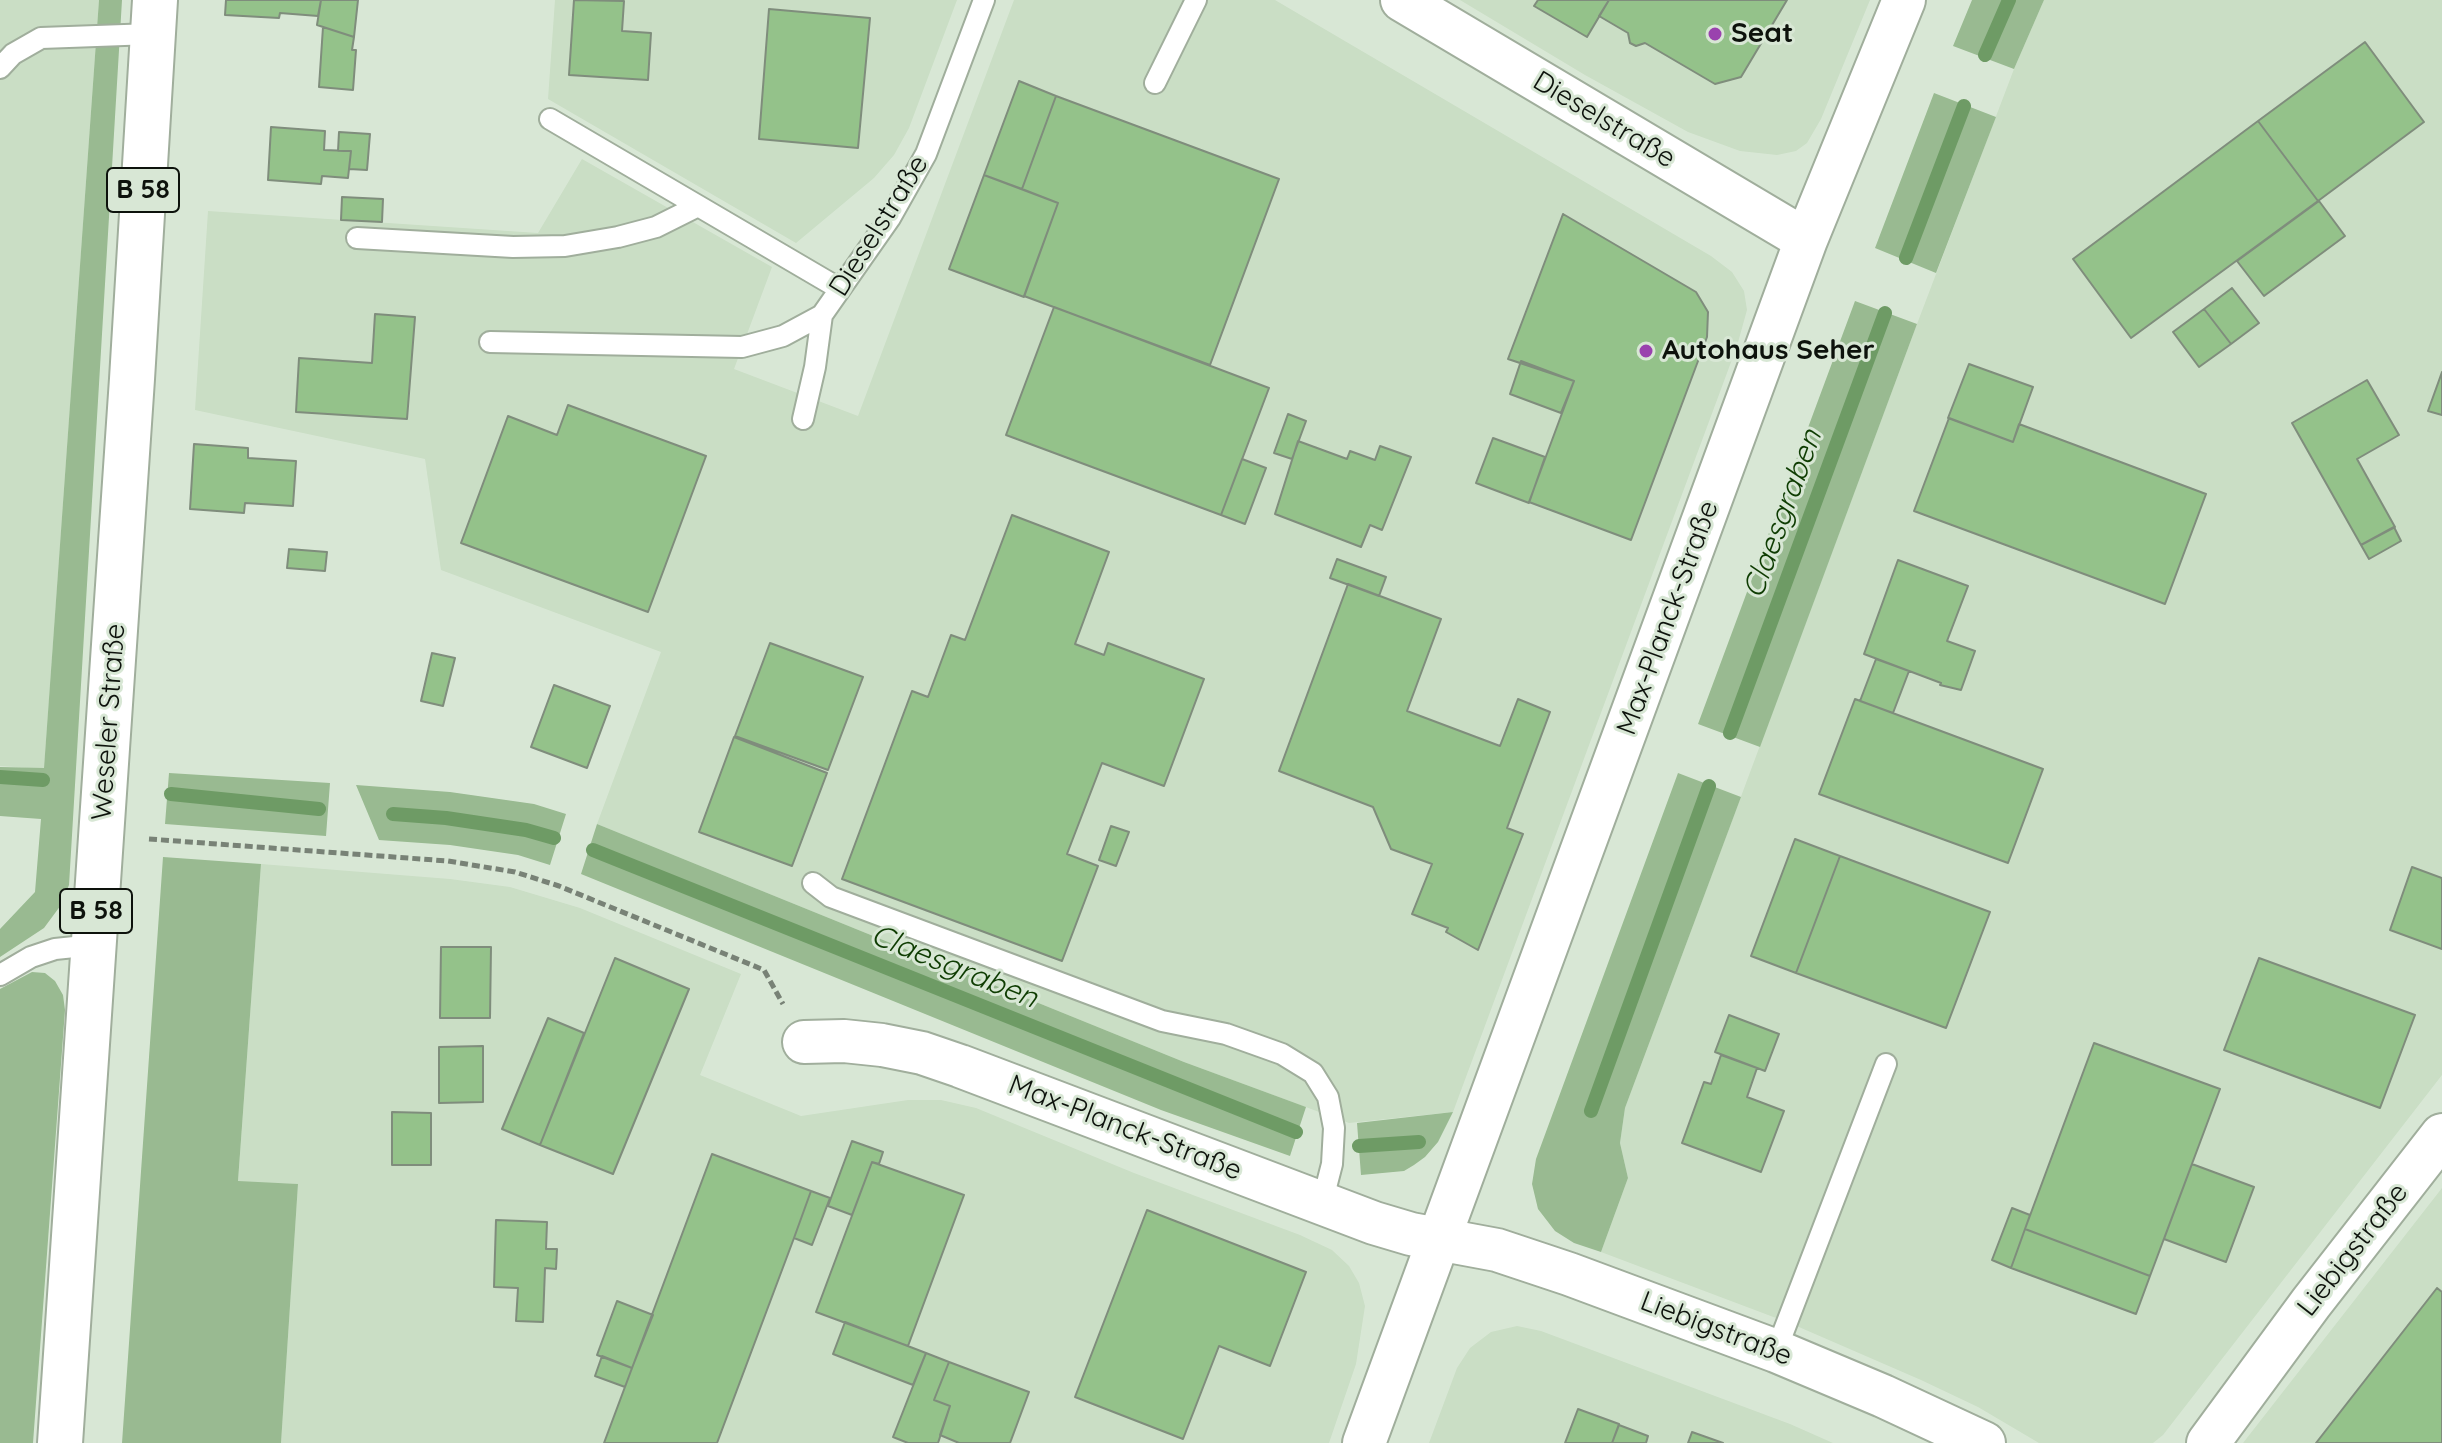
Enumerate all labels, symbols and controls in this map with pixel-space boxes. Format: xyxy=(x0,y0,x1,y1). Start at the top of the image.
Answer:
place label: Seat xyxy=(1731,17,1793,51)
marker: Seat xyxy=(1706,25,1724,43)
street label: Dieselstraße xyxy=(1527,64,1681,176)
street label: Dieselstraße xyxy=(822,149,936,303)
road number: B 58 xyxy=(107,168,179,212)
place label: Autohaus Seher xyxy=(1662,334,1875,368)
marker: Autohaus Seher xyxy=(1637,342,1655,360)
water label: Claesgraben xyxy=(1736,425,1830,603)
street label: Max-Planck-Straße xyxy=(1610,496,1726,740)
street label: Weseler Straße xyxy=(85,622,133,822)
road number: B 58 xyxy=(60,889,132,933)
water label: Claesgraben xyxy=(866,917,1042,1017)
street label: Max-Planck-Straße xyxy=(1004,1068,1246,1188)
street label: Liebigstraße xyxy=(2291,1177,2415,1323)
street label: Liebigstraße xyxy=(1635,1285,1797,1373)

